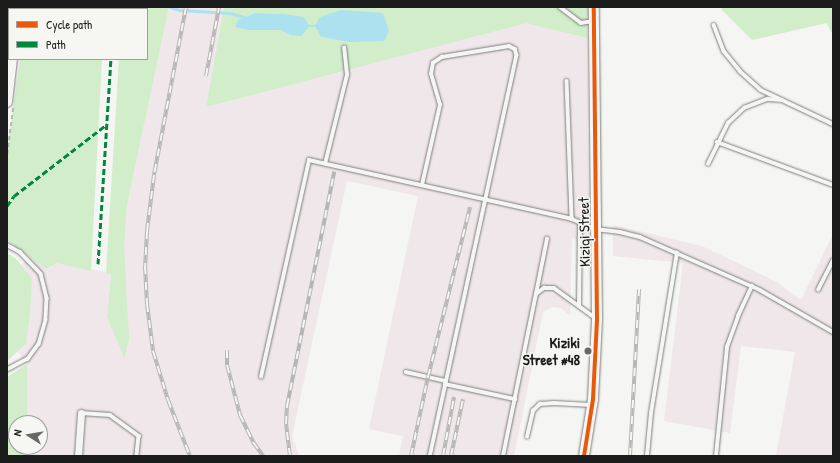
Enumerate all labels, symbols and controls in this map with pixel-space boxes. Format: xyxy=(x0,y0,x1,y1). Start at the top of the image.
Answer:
legend xyxy=(8,8,148,60)
text: Cycle path xyxy=(46,16,92,33)
text: Path xyxy=(46,36,66,53)
street label: Kiziqi Street xyxy=(574,197,594,267)
place label: Kiziki Street #48 xyxy=(523,333,580,368)
marker: Kiziki Street #48 xyxy=(583,346,593,356)
north arrow xyxy=(8,415,48,455)
text: N xyxy=(10,428,25,437)

